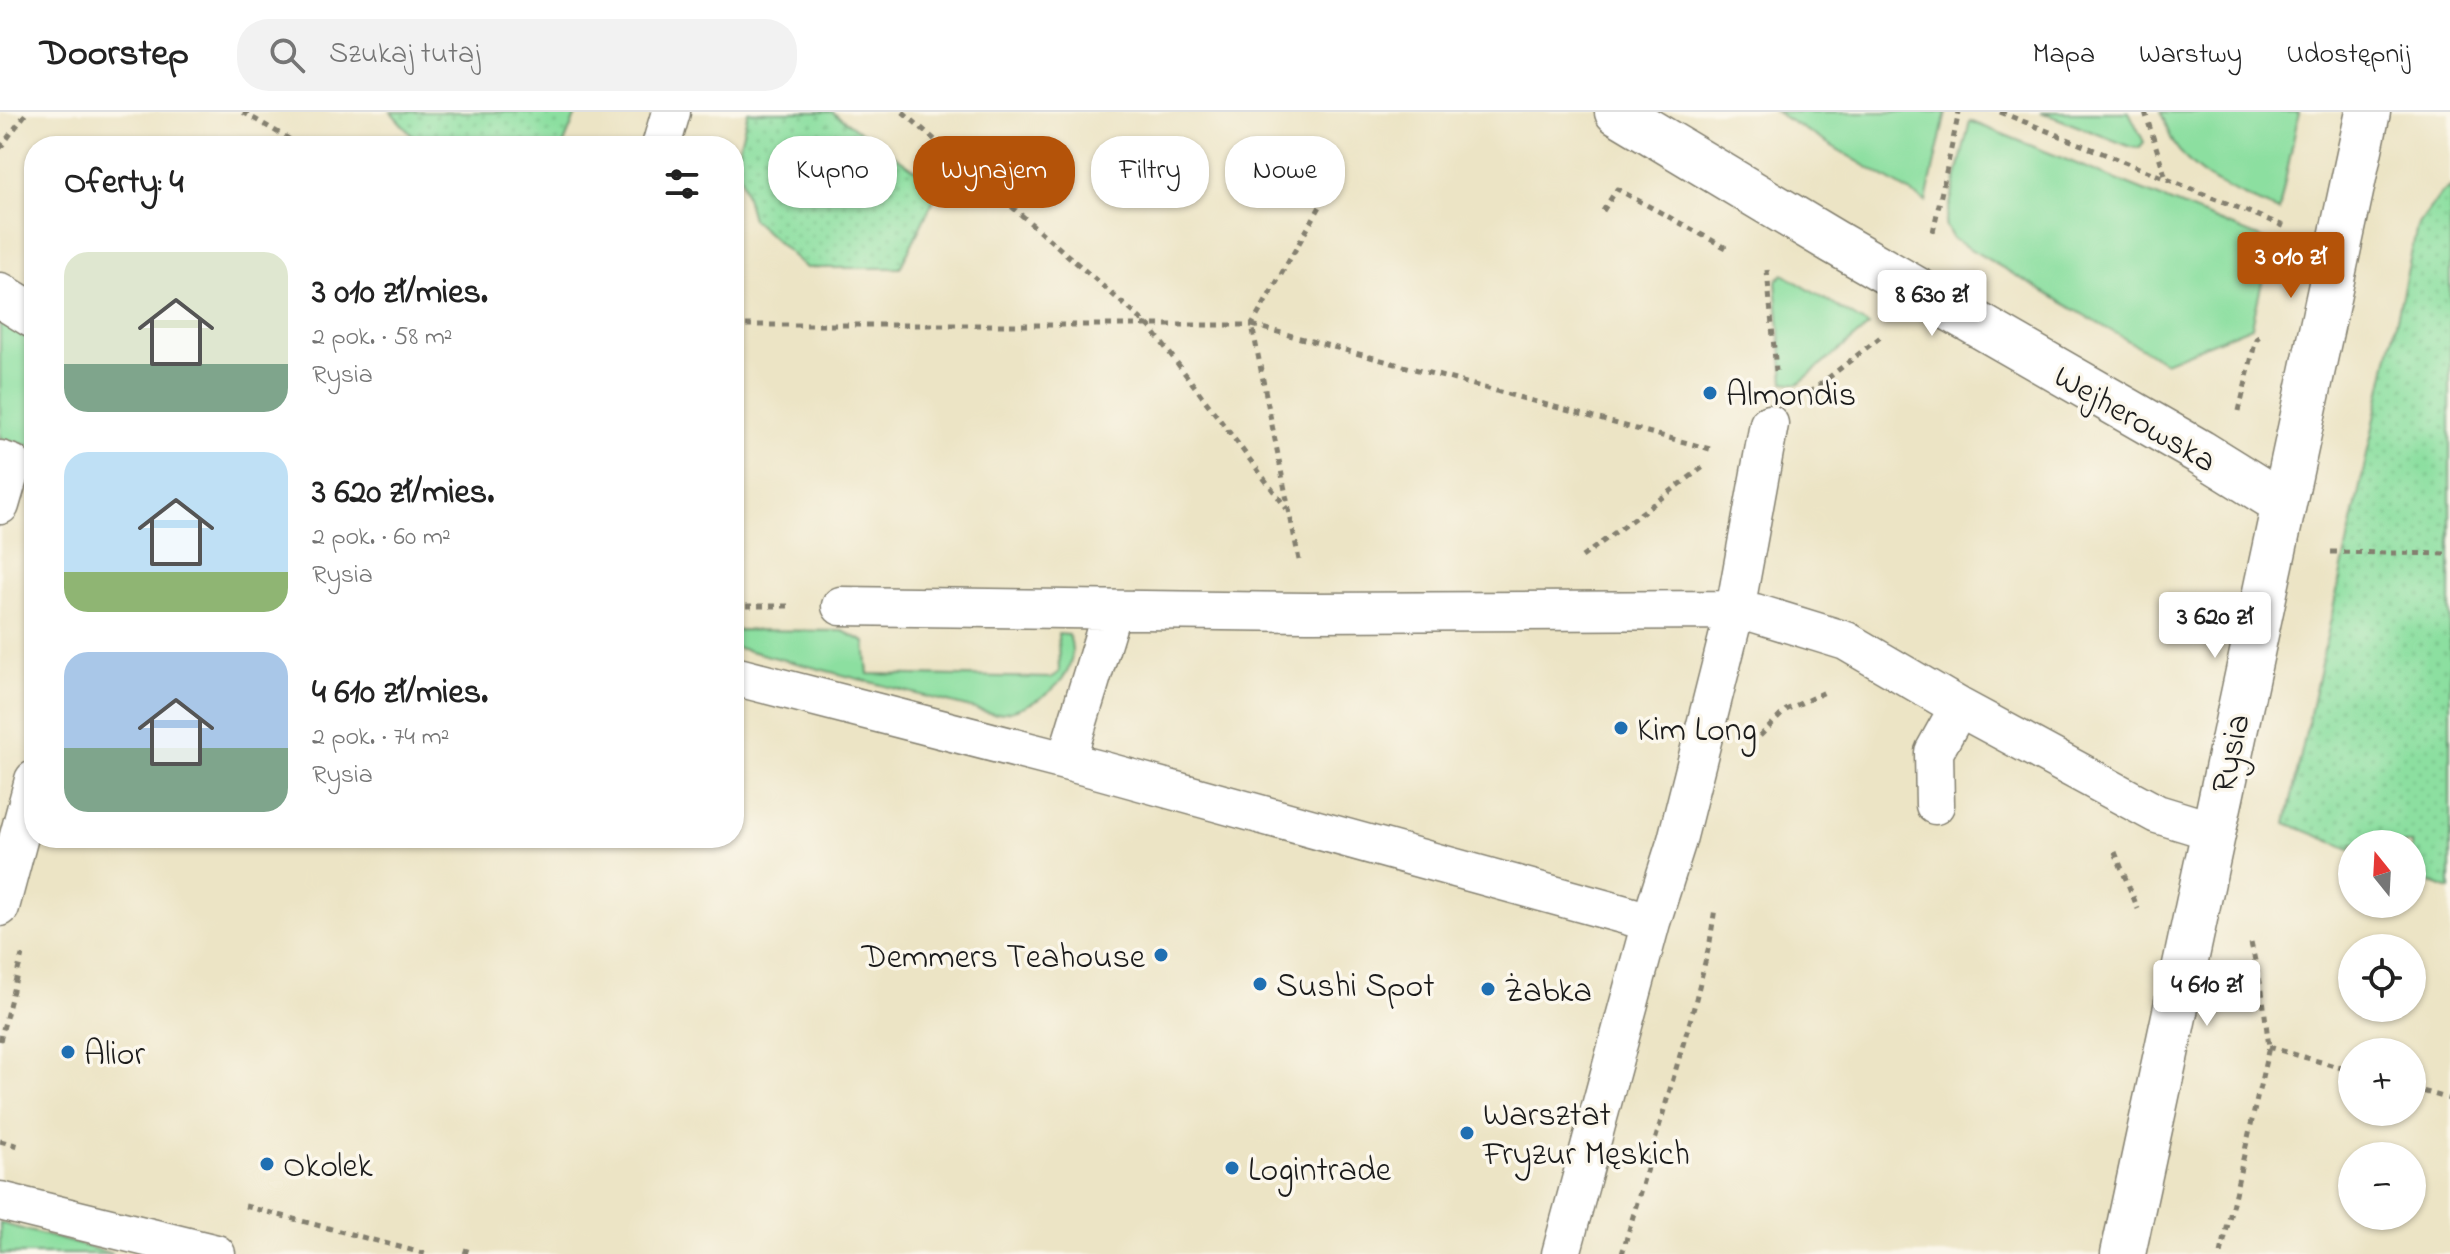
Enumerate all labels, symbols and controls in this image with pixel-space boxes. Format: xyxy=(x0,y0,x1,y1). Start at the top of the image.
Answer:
search box xyxy=(237,19,797,91)
text: Doorstep xyxy=(40,27,189,83)
icon: search xyxy=(265,33,309,77)
text: Szukaj tutaj xyxy=(329,33,480,77)
text: Mapa xyxy=(2033,35,2095,76)
text: Warstwy xyxy=(2139,35,2242,76)
text: Udostępnij xyxy=(2286,35,2410,76)
chip: Kupno xyxy=(768,136,897,208)
chip: Wynajem xyxy=(913,136,1075,208)
chip: Filtry xyxy=(1091,136,1209,208)
chip: Nowe xyxy=(1225,136,1345,208)
text: Oferty: 4 xyxy=(64,159,184,209)
icon: filters xyxy=(660,162,704,206)
pin: 3 010 zł xyxy=(2208,232,2374,300)
text: 3 010 zł xyxy=(2255,239,2327,277)
text: 3 010 zł/mies. xyxy=(312,269,488,319)
pin: 8 630 zł xyxy=(1849,270,2015,338)
text: 8 630 zł xyxy=(1896,277,1968,315)
icon: home xyxy=(128,284,224,380)
text: 2 pok. · 58 m² xyxy=(312,319,453,357)
street label: Wejherowska xyxy=(2043,354,2225,487)
text: Rysia xyxy=(312,357,373,395)
place label: Almondis xyxy=(1726,372,1856,422)
marker: Almondis xyxy=(1701,384,1719,402)
text: 3 620 zł/mies. xyxy=(312,469,494,519)
icon: home xyxy=(128,484,224,580)
text: 2 pok. · 60 m² xyxy=(312,519,451,557)
text: Rysia xyxy=(312,557,373,595)
pin: 3 620 zł xyxy=(2132,592,2298,660)
text: 3 620 zł xyxy=(2177,599,2253,637)
text: 4 610 zł/mies. xyxy=(312,669,488,719)
icon: home xyxy=(128,684,224,780)
place label: Kim Long xyxy=(1637,707,1757,757)
street label: Rysia xyxy=(2200,710,2266,798)
text: 2 pok. · 74 m² xyxy=(312,719,449,757)
marker: Kim Long xyxy=(1612,719,1630,737)
text: Rysia xyxy=(312,757,373,795)
north arrow xyxy=(2338,830,2426,918)
map controls xyxy=(2338,830,2426,1230)
place label: Demmers Teahouse xyxy=(861,934,1146,984)
button: locate xyxy=(2338,934,2426,1022)
marker: Demmers Teahouse xyxy=(1152,946,1170,964)
pin: 4 610 zł xyxy=(2124,960,2290,1028)
place label: Sushi Spot xyxy=(1276,963,1435,1013)
text: 4 610 zł xyxy=(2171,967,2243,1005)
place label: Żabka xyxy=(1504,968,1592,1018)
marker: Sushi Spot xyxy=(1251,975,1269,993)
marker: Żabka xyxy=(1479,980,1497,998)
place label: Alior xyxy=(84,1031,145,1081)
button: + xyxy=(2338,1038,2426,1126)
marker: Alior xyxy=(59,1043,77,1061)
place label: Warsztat Fryzur Męskich xyxy=(1482,1092,1690,1181)
marker: Warsztat Fryzur Męskich xyxy=(1458,1124,1476,1142)
button: − xyxy=(2338,1142,2426,1230)
place label: Okolek xyxy=(283,1143,373,1193)
place label: Logintrade xyxy=(1248,1147,1392,1197)
marker: Okolek xyxy=(258,1155,276,1173)
marker: Logintrade xyxy=(1223,1159,1241,1177)

